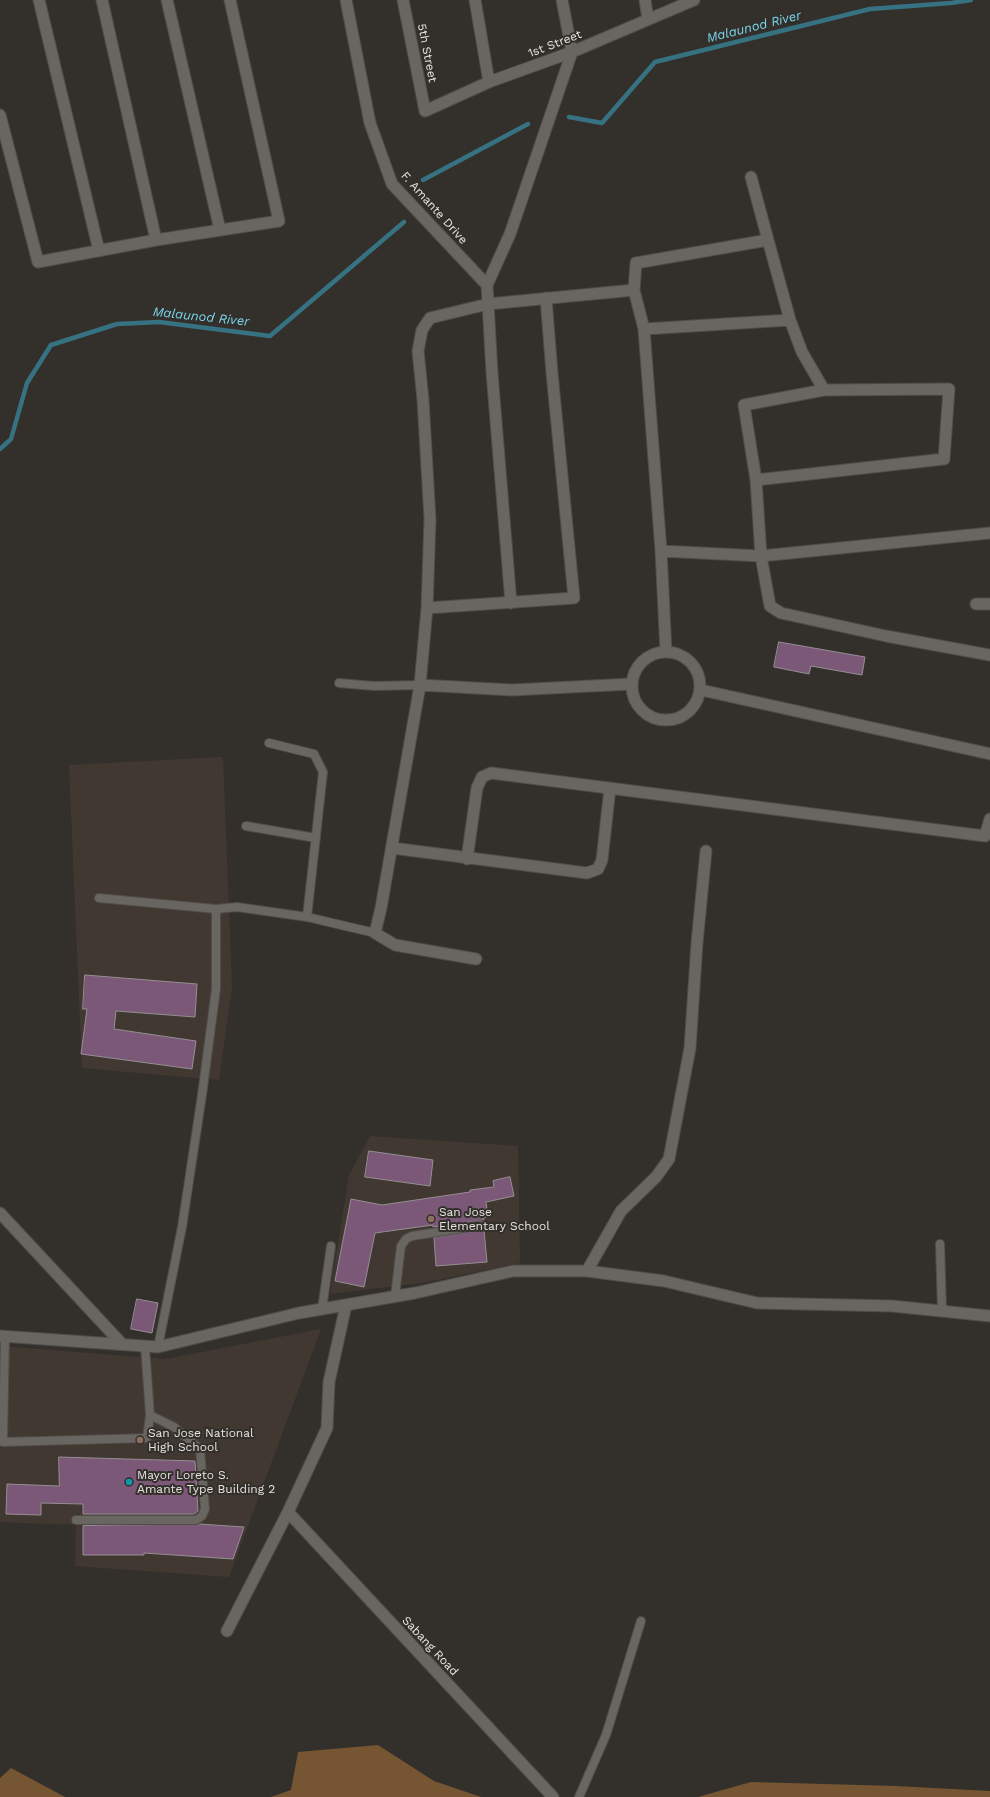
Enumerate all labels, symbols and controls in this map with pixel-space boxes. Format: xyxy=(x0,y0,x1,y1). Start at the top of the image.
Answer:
water label: Malaunod River xyxy=(705,8,803,46)
street label: 5th Street xyxy=(414,22,440,84)
street label: 1st Street xyxy=(526,27,584,61)
street label: F. Amante Drive xyxy=(398,169,470,247)
water label: Malaunod River xyxy=(152,304,250,330)
place label: San Jose Elementary School xyxy=(439,1205,550,1233)
marker: San Jose Elementary School xyxy=(426,1214,436,1224)
place label: San Jose National High School xyxy=(148,1426,254,1454)
marker: San Jose National High School xyxy=(135,1435,145,1445)
place label: Mayor Loreto S. Amante Type Building 2 xyxy=(137,1468,275,1496)
marker: Mayor Loreto S. Amante Type Building 2 xyxy=(124,1477,134,1487)
street label: Sabang Road xyxy=(399,1613,461,1679)

